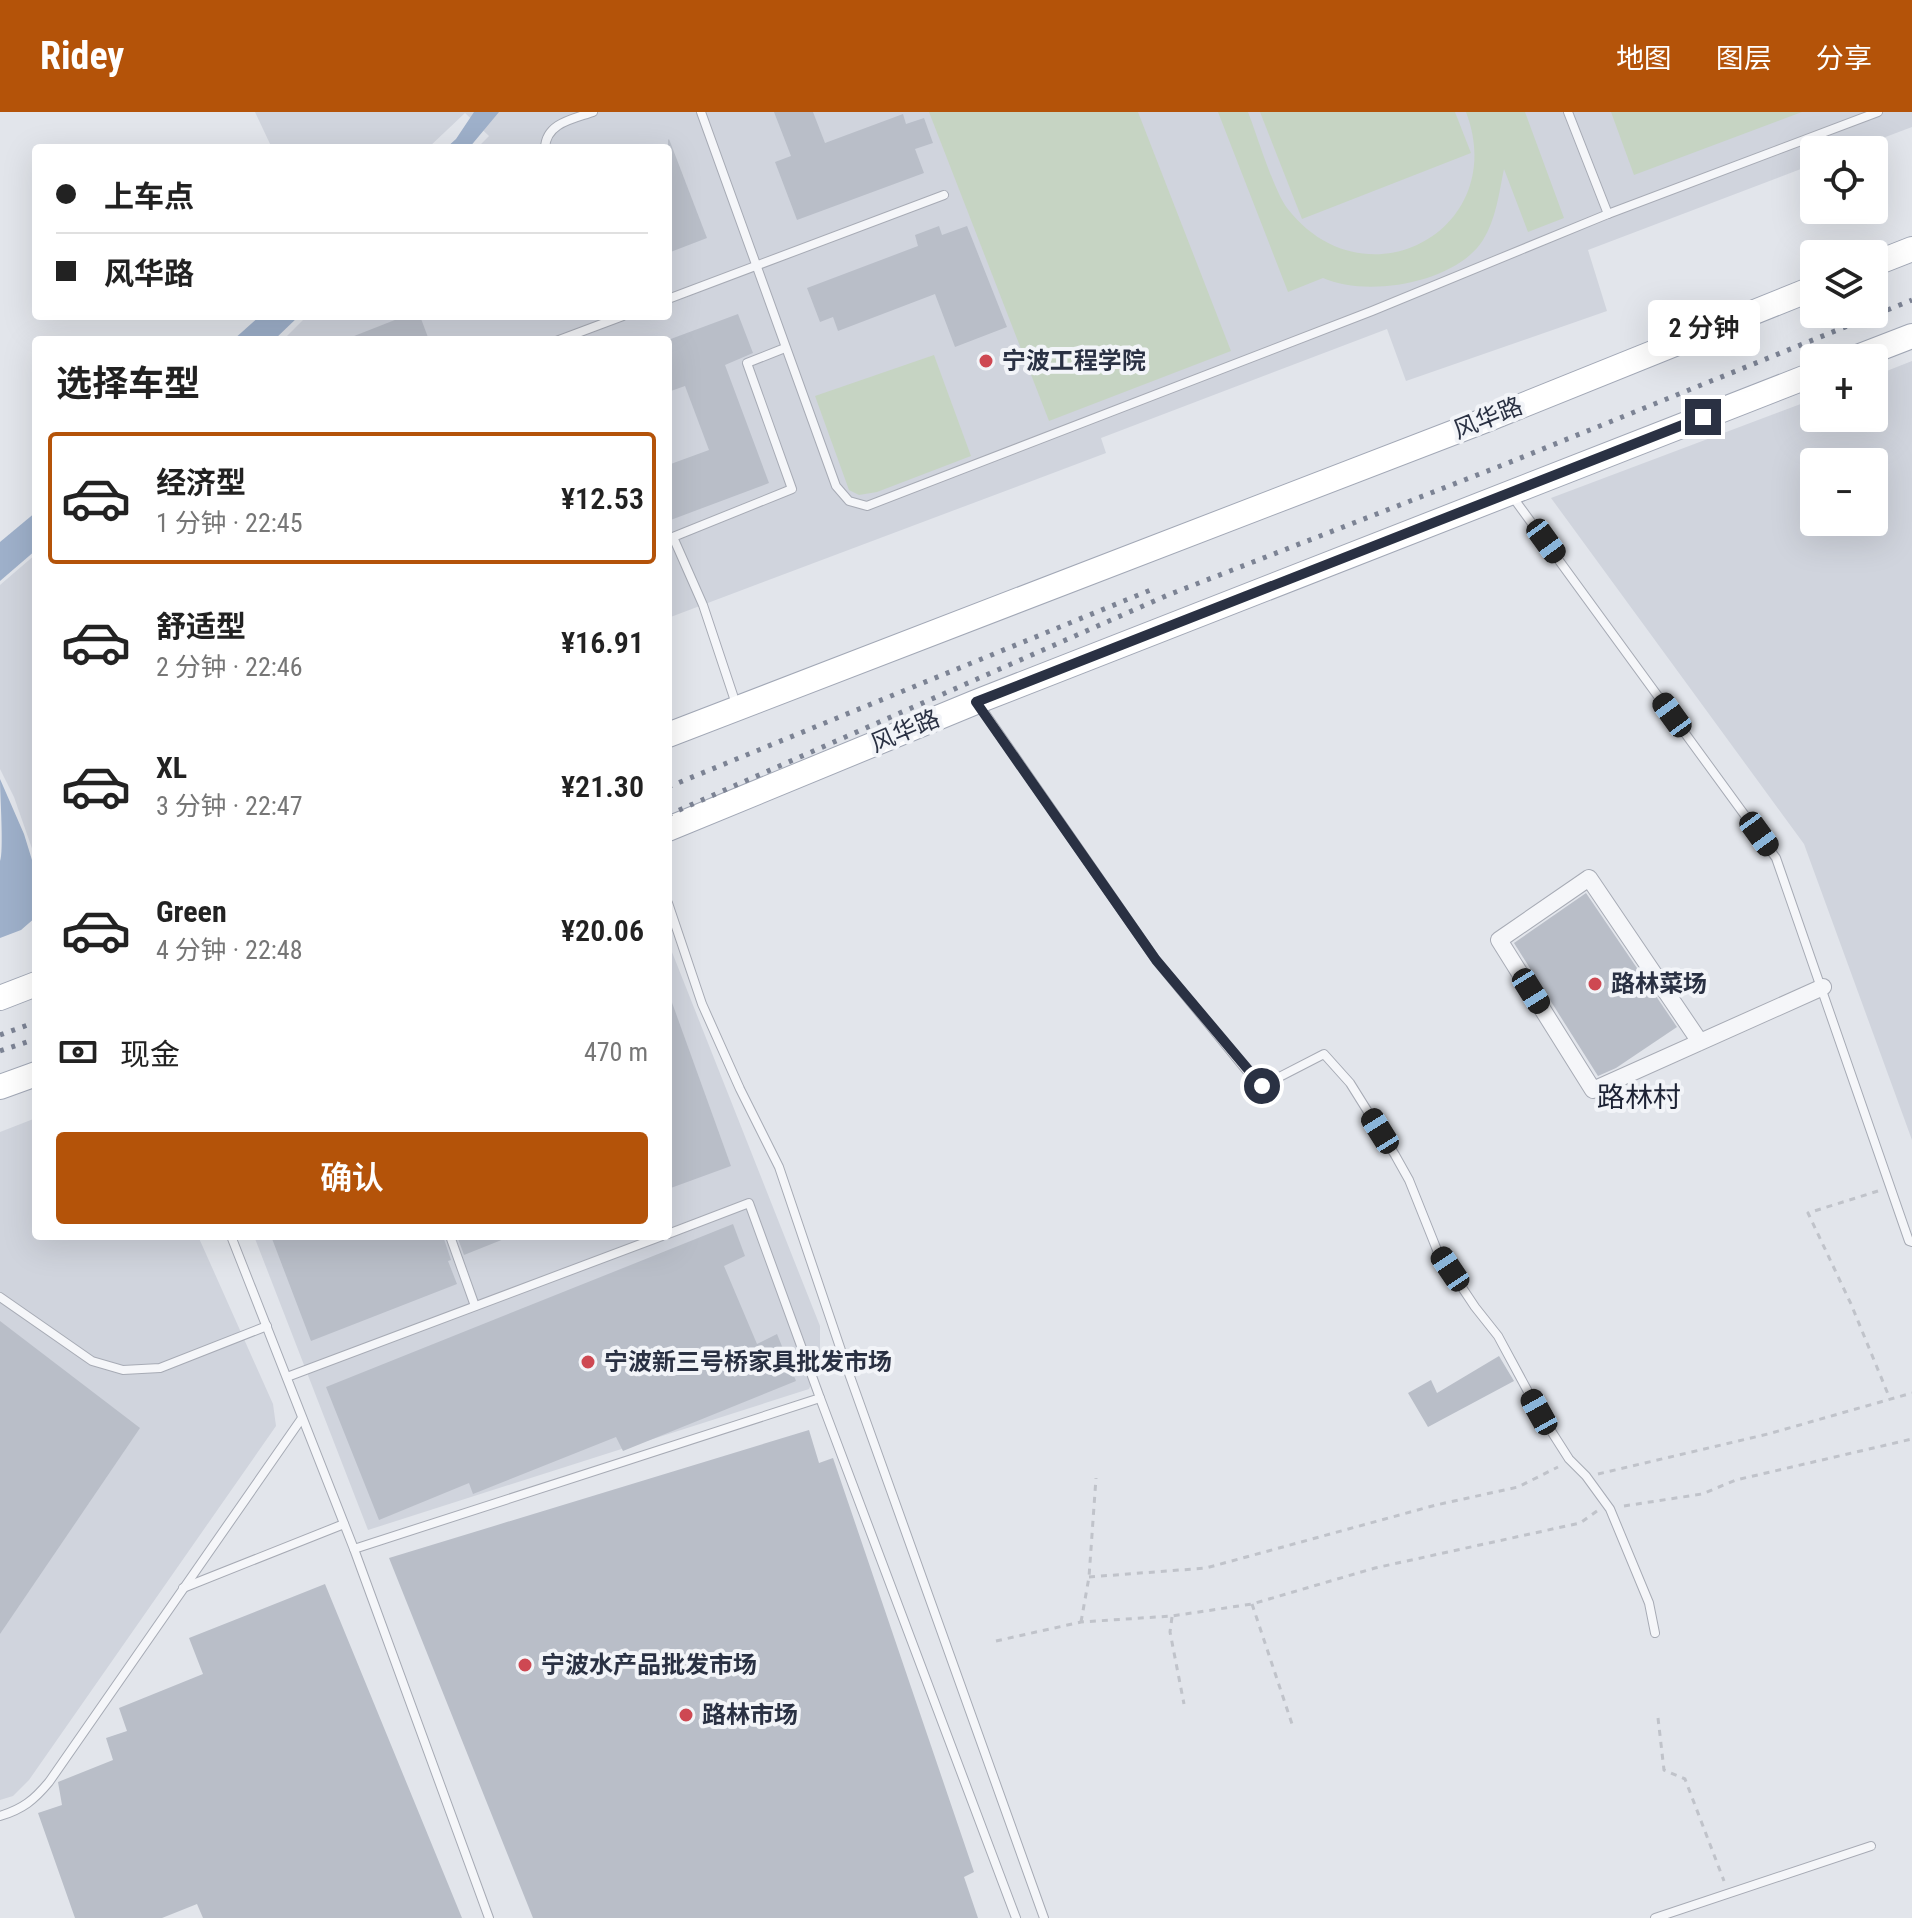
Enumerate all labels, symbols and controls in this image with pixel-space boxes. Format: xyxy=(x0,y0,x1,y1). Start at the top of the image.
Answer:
text: Ridey xyxy=(40,34,124,78)
text: 地图 xyxy=(1616,42,1672,75)
text: 图层 xyxy=(1716,42,1772,75)
text: 分享 xyxy=(1816,42,1872,75)
map controls xyxy=(1800,136,1888,536)
button: locate xyxy=(1800,136,1888,224)
text: 上车点 xyxy=(104,179,194,214)
button: layers xyxy=(1800,240,1888,328)
text: 风华路 xyxy=(104,256,194,291)
callout: 2 分钟 xyxy=(1647,301,1759,357)
text: 2 分钟 xyxy=(1668,313,1740,343)
button: + xyxy=(1800,344,1888,432)
place label: 宁波工程学院 xyxy=(1002,347,1146,375)
marker: 宁波工程学院 xyxy=(977,352,995,370)
text: 选择车型 xyxy=(56,363,200,405)
street label: 风华路 xyxy=(1449,392,1527,444)
route end xyxy=(1685,399,1721,435)
button: − xyxy=(1800,448,1888,536)
icon: car xyxy=(60,462,132,534)
text: 经济型 xyxy=(156,465,246,500)
text: ¥12.53 xyxy=(561,481,644,516)
text: 1 分钟 · 22:45 xyxy=(156,508,302,538)
car xyxy=(1522,515,1570,567)
icon: car xyxy=(60,606,132,678)
text: 舒适型 xyxy=(156,609,246,644)
text: ¥16.91 xyxy=(561,625,644,660)
text: 2 分钟 · 22:46 xyxy=(156,652,302,682)
car xyxy=(1648,689,1696,741)
street label: 风华路 xyxy=(866,704,944,758)
icon: car xyxy=(60,750,132,822)
text: XL xyxy=(156,750,187,785)
text: ¥21.30 xyxy=(561,769,644,804)
text: 3 分钟 · 22:47 xyxy=(156,791,302,821)
car xyxy=(1735,808,1783,860)
icon: car xyxy=(60,894,132,966)
text: Green xyxy=(156,894,227,929)
text: ¥20.06 xyxy=(561,913,644,948)
text: 4 分钟 · 22:48 xyxy=(156,935,302,965)
car xyxy=(1508,964,1554,1018)
place label: 路林菜场 xyxy=(1611,970,1707,998)
marker: 路林菜场 xyxy=(1586,975,1604,993)
icon: cash xyxy=(56,1030,100,1074)
text: 现金 xyxy=(120,1037,180,1072)
text: 470 m xyxy=(584,1037,648,1067)
route start xyxy=(1244,1068,1280,1104)
district label: 路林村 xyxy=(1597,1081,1681,1114)
car xyxy=(1357,1104,1403,1158)
button: 确认 xyxy=(56,1132,648,1224)
car xyxy=(1427,1242,1473,1296)
place label: 宁波新三号桥家具批发市场 xyxy=(604,1348,892,1376)
marker: 宁波新三号桥家具批发市场 xyxy=(579,1353,597,1371)
car xyxy=(1517,1385,1561,1439)
place label: 宁波水产品批发市场 xyxy=(541,1651,757,1679)
marker: 宁波水产品批发市场 xyxy=(516,1656,534,1674)
place label: 路林市场 xyxy=(702,1701,798,1729)
marker: 路林市场 xyxy=(677,1706,695,1724)

